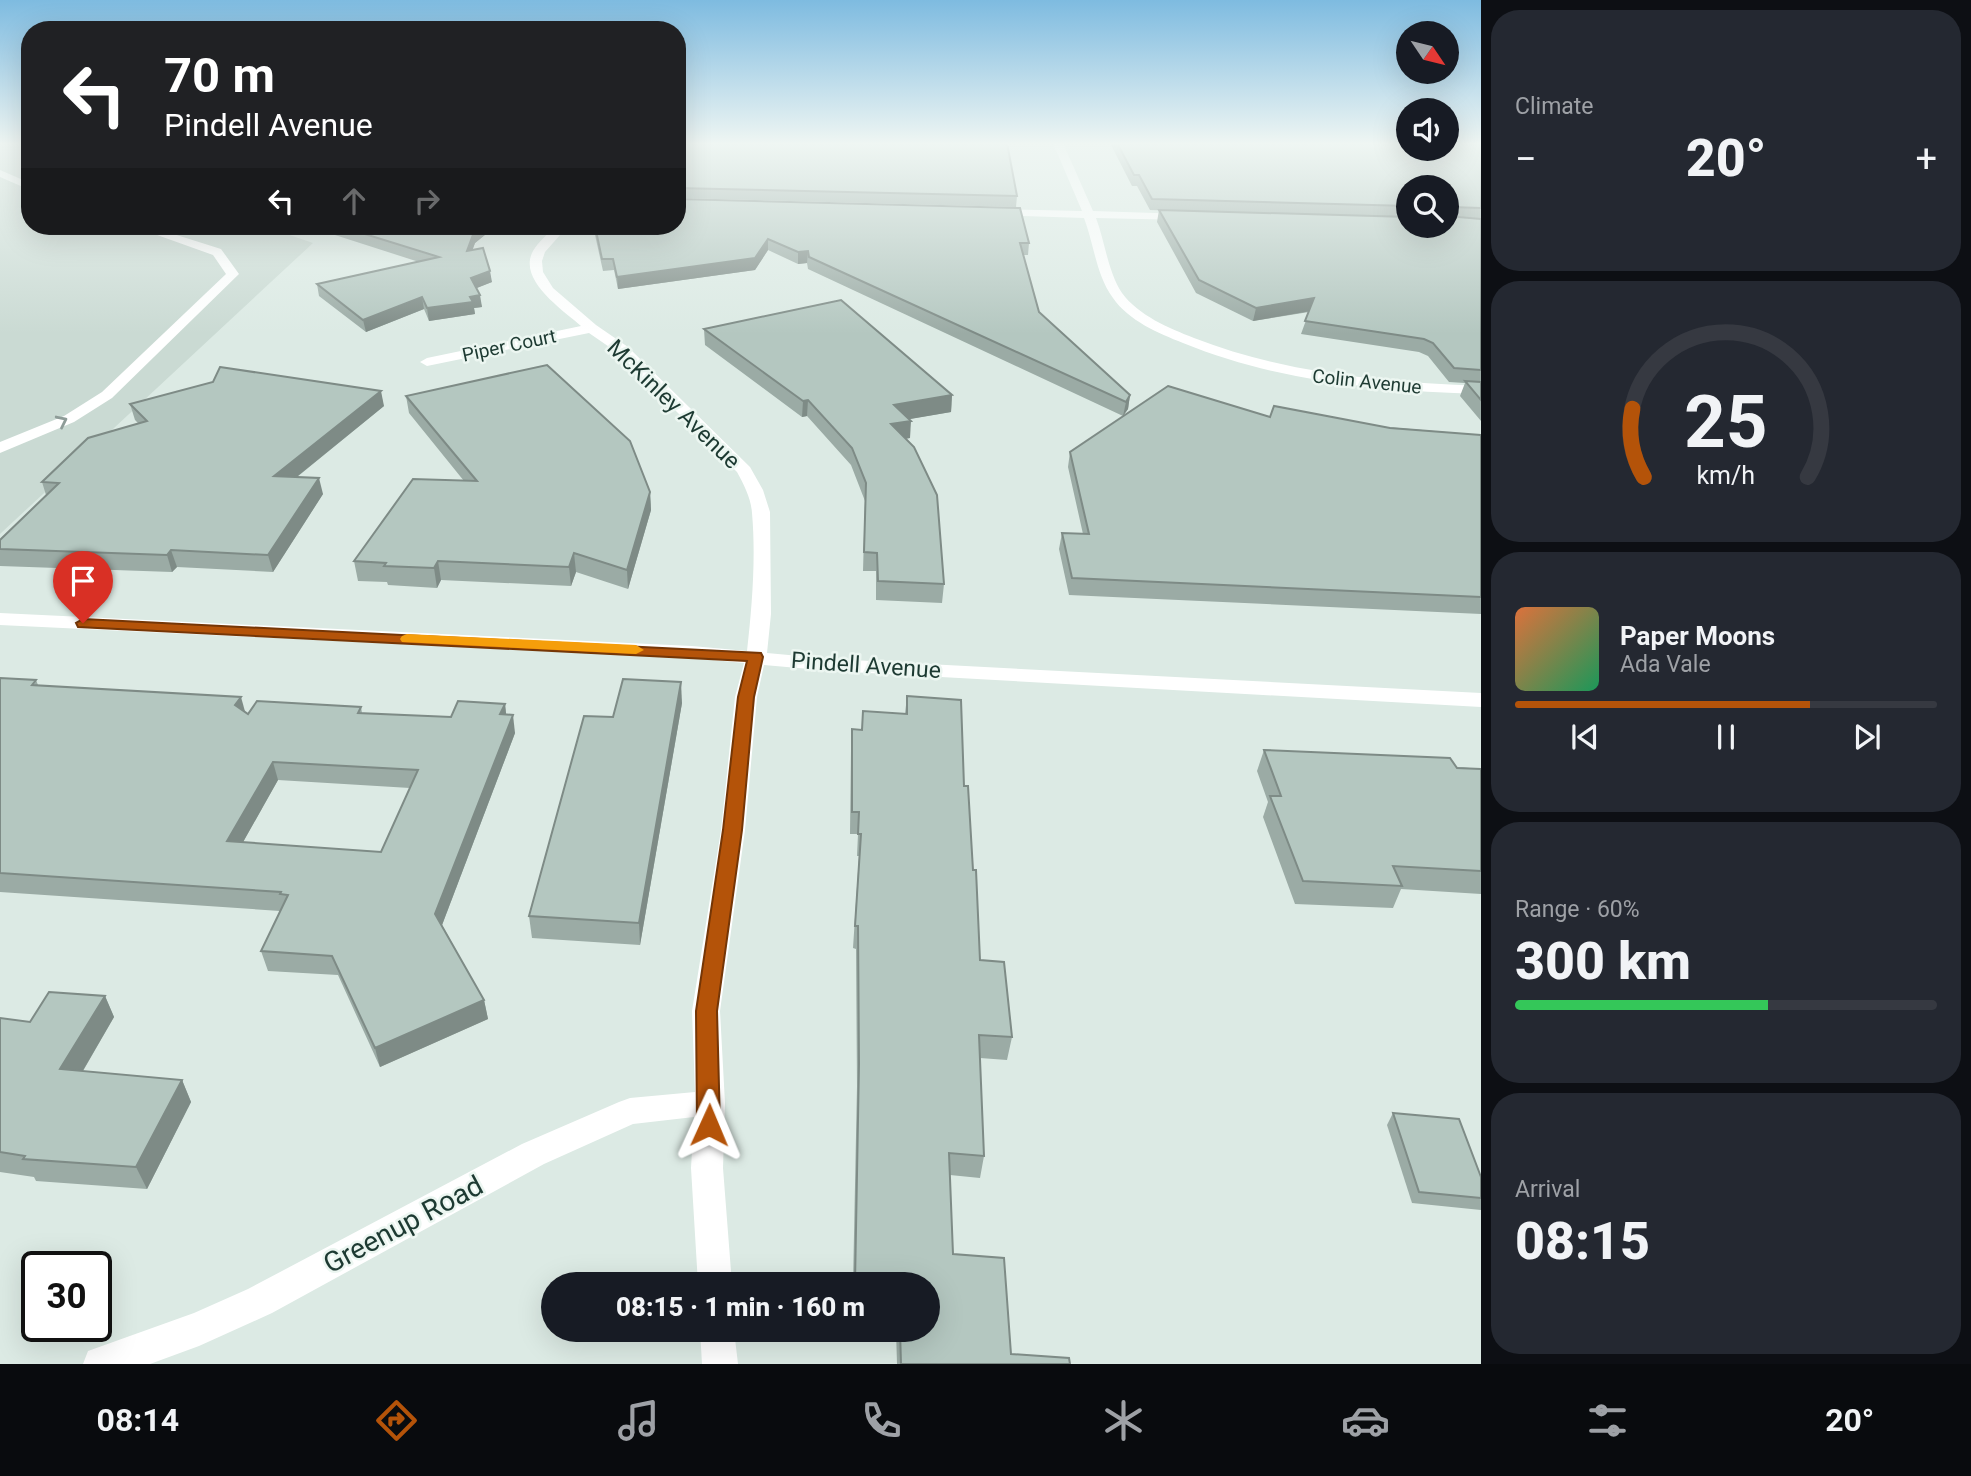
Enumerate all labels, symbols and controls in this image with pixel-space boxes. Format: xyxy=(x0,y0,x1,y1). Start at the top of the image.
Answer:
north arrow xyxy=(1396,21,1460,84)
map controls xyxy=(1396,21,1459,238)
text: 70 m xyxy=(164,47,275,104)
icon: left xyxy=(49,49,140,140)
text: Climate xyxy=(1515,93,1594,120)
button: sound xyxy=(1396,98,1459,161)
text: Pindell Avenue xyxy=(164,106,373,144)
text: 20° xyxy=(1686,128,1766,189)
text: − xyxy=(1515,137,1537,181)
text: + xyxy=(1915,137,1937,181)
button: search xyxy=(1396,175,1459,238)
icon: left xyxy=(262,182,300,220)
icon: ahead xyxy=(335,182,373,220)
icon: right xyxy=(408,182,446,220)
street label: Piper Court xyxy=(460,324,558,367)
street label: McKinley Avenue xyxy=(602,334,746,475)
street label: Colin Avenue xyxy=(1311,364,1423,399)
text: 25 xyxy=(1684,380,1768,466)
one-way arrow xyxy=(55,416,67,430)
text: km/h xyxy=(1697,461,1755,490)
pin xyxy=(53,551,113,623)
icon: arrive xyxy=(64,562,102,600)
text: Paper Moons xyxy=(1620,621,1775,651)
street label: Pindell Avenue xyxy=(790,647,942,684)
text: Ada Vale xyxy=(1620,651,1711,678)
icon: previous xyxy=(1566,718,1604,756)
icon: pause xyxy=(1707,718,1745,756)
icon: next xyxy=(1848,718,1886,756)
text: Range · 60% xyxy=(1515,896,1640,923)
text: 300 km xyxy=(1515,931,1691,992)
position arrow xyxy=(672,1088,746,1162)
street label: Greenup Road xyxy=(318,1169,489,1280)
text: Arrival xyxy=(1515,1176,1580,1203)
text: 08:15 xyxy=(1515,1211,1650,1272)
speed limit sign: 30 xyxy=(21,1251,112,1342)
text: 08:15 · 1 min · 160 m xyxy=(616,1292,865,1322)
icon: directions xyxy=(372,1396,421,1445)
icon: music xyxy=(614,1396,663,1445)
icon: phone xyxy=(857,1396,906,1445)
icon: climate xyxy=(1099,1396,1148,1445)
icon: car xyxy=(1341,1396,1390,1445)
icon: filters xyxy=(1583,1396,1632,1445)
text: 08:14 xyxy=(97,1401,179,1439)
text: 20° xyxy=(1825,1401,1874,1439)

